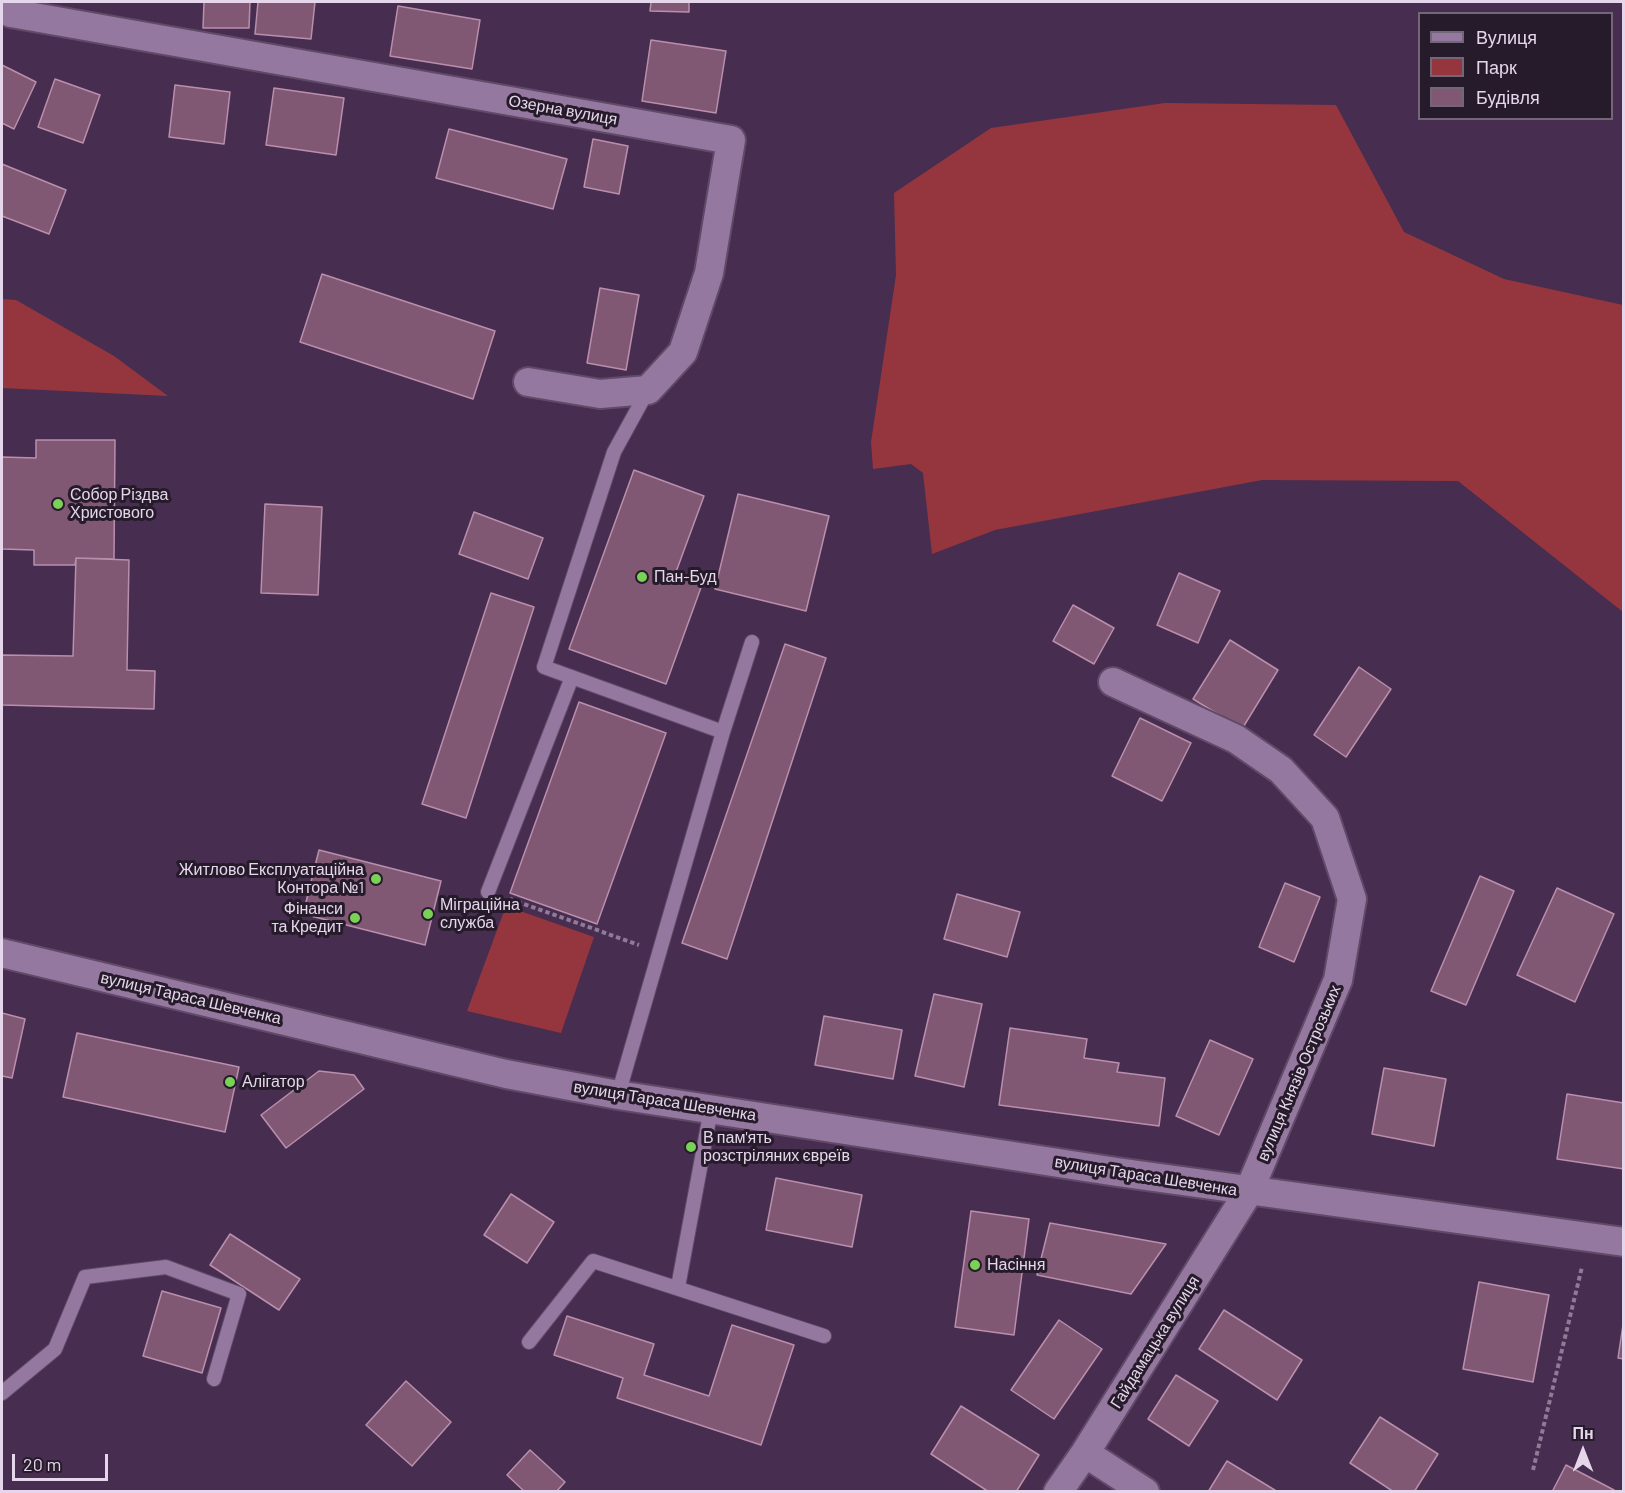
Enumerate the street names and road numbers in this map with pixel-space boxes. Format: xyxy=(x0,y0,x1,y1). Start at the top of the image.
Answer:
street label: Озерна вулиця xyxy=(507,91,619,129)
street label: вулиця Тараса Шевченка xyxy=(99,968,283,1028)
street label: вулиця Князів Острозьких xyxy=(1253,982,1345,1164)
street label: вулиця Тараса Шевченка xyxy=(572,1077,758,1125)
street label: вулиця Тараса Шевченка xyxy=(1053,1152,1239,1200)
street label: Гайдамацька вулиця xyxy=(1106,1272,1204,1412)

